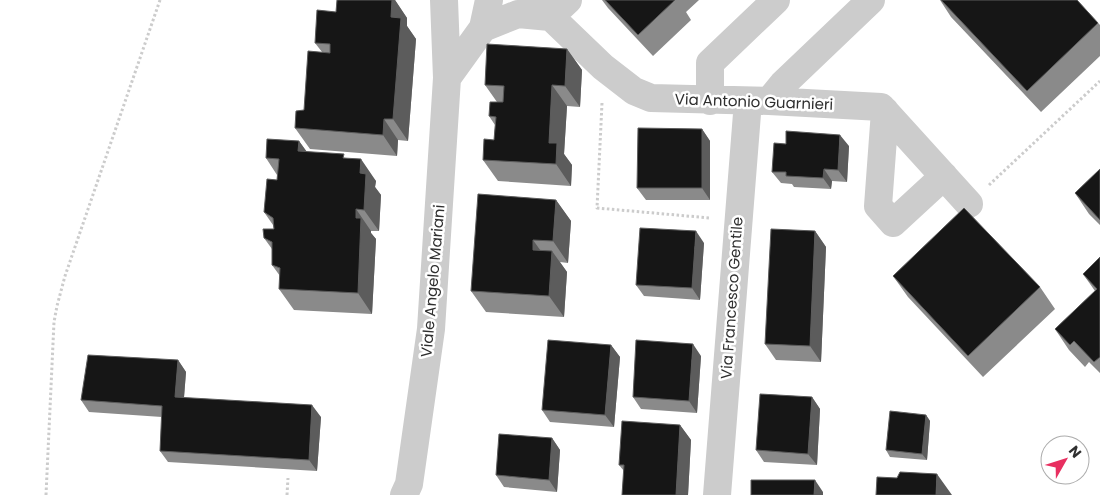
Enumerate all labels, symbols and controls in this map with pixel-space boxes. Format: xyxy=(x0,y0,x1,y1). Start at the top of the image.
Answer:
street label: Via Antonio Guarnieri xyxy=(674,88,834,115)
street label: Viale Angelo Mariani xyxy=(415,204,450,358)
street label: Via Francesco Gentile xyxy=(715,216,748,380)
north arrow xyxy=(1040,435,1090,485)
text: N xyxy=(1064,441,1086,462)

